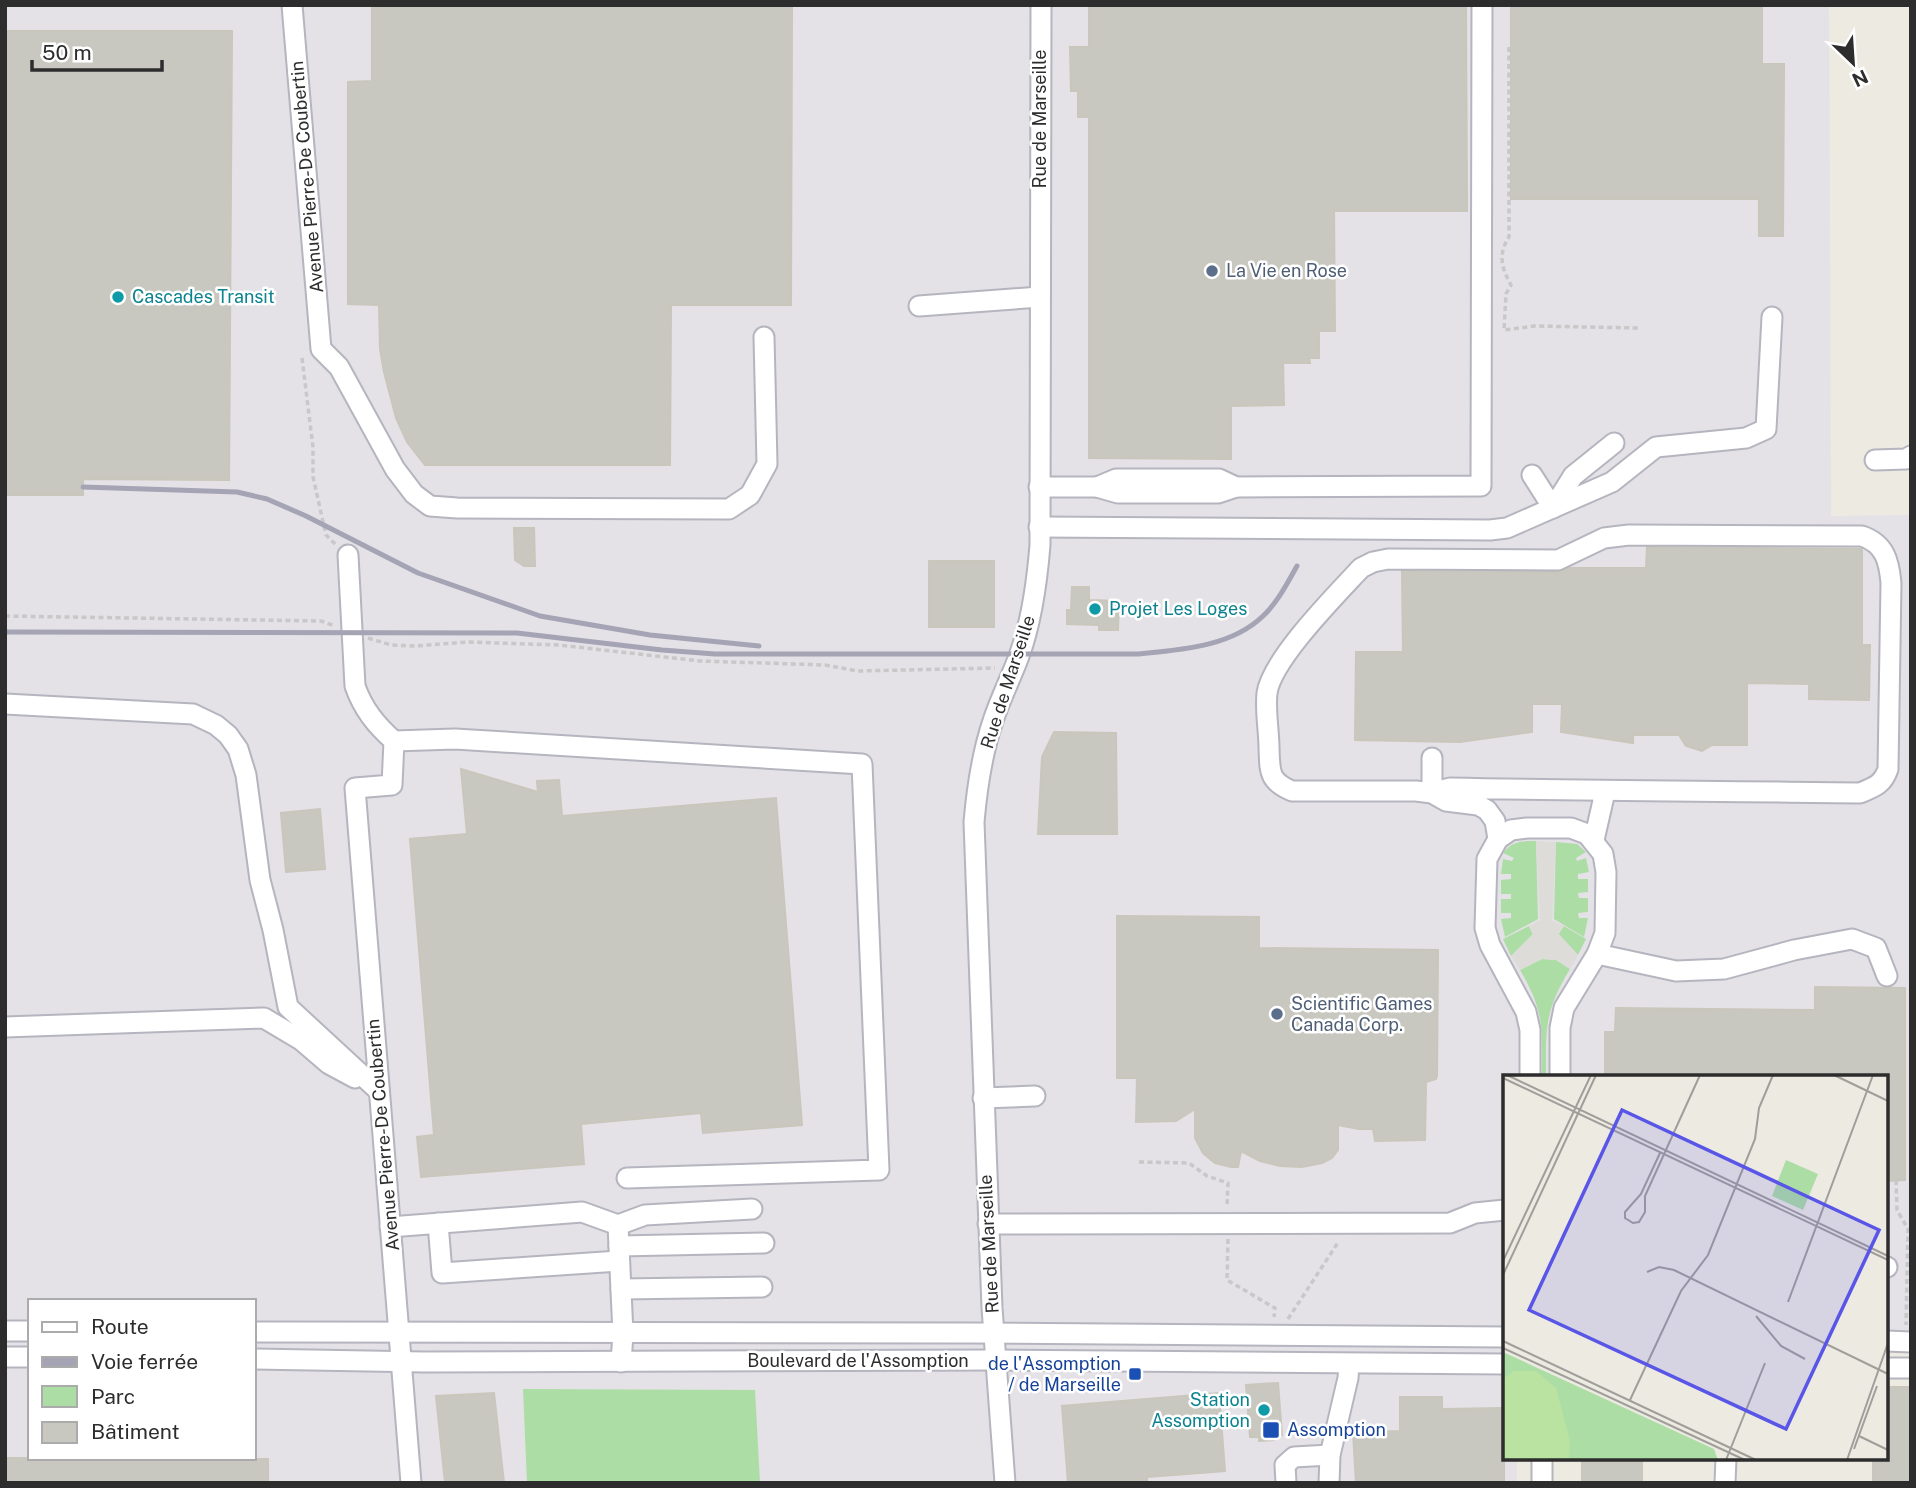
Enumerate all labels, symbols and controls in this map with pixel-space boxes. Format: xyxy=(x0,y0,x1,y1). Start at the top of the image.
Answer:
scale bar xyxy=(32,28,161,72)
north arrow xyxy=(1818,28,1888,98)
text: 50 m xyxy=(42,40,92,65)
street label: Rue de Marseille xyxy=(1029,50,1050,188)
street label: Avenue Pierre-De Coubertin xyxy=(286,60,327,294)
text: N xyxy=(1849,65,1872,92)
place label: La Vie en Rose xyxy=(1226,260,1347,281)
marker: La Vie en Rose xyxy=(1204,263,1220,279)
place label: Cascades Transit xyxy=(132,286,275,307)
marker: Cascades Transit xyxy=(110,289,126,305)
place label: Projet Les Loges xyxy=(1109,598,1247,619)
marker: Projet Les Loges xyxy=(1087,601,1103,617)
street label: Rue de Marseille xyxy=(976,613,1039,751)
place label: Scientific Games Canada Corp. xyxy=(1291,993,1432,1035)
marker: Scientific Games Canada Corp. xyxy=(1269,1006,1285,1022)
street label: Avenue Pierre-De Coubertin xyxy=(362,1018,403,1252)
inset map xyxy=(1503,1075,1888,1460)
street label: Rue de Marseille xyxy=(974,1174,1003,1314)
legend xyxy=(28,1299,256,1460)
text: Route xyxy=(91,1314,149,1339)
text: Voie ferrée xyxy=(91,1349,198,1374)
street label: Boulevard de l'Assomption xyxy=(747,1350,969,1371)
place label: de l'Assomption / de Marseille xyxy=(988,1353,1121,1395)
marker: de l'Assomption / de Marseille xyxy=(1127,1366,1143,1382)
text: Parc xyxy=(91,1384,135,1409)
place label: Station Assomption xyxy=(1151,1389,1250,1431)
marker: Station Assomption xyxy=(1256,1402,1272,1418)
text: Bâtiment xyxy=(91,1419,180,1444)
place label: Assomption xyxy=(1287,1419,1386,1440)
marker: Assomption xyxy=(1261,1420,1281,1440)

